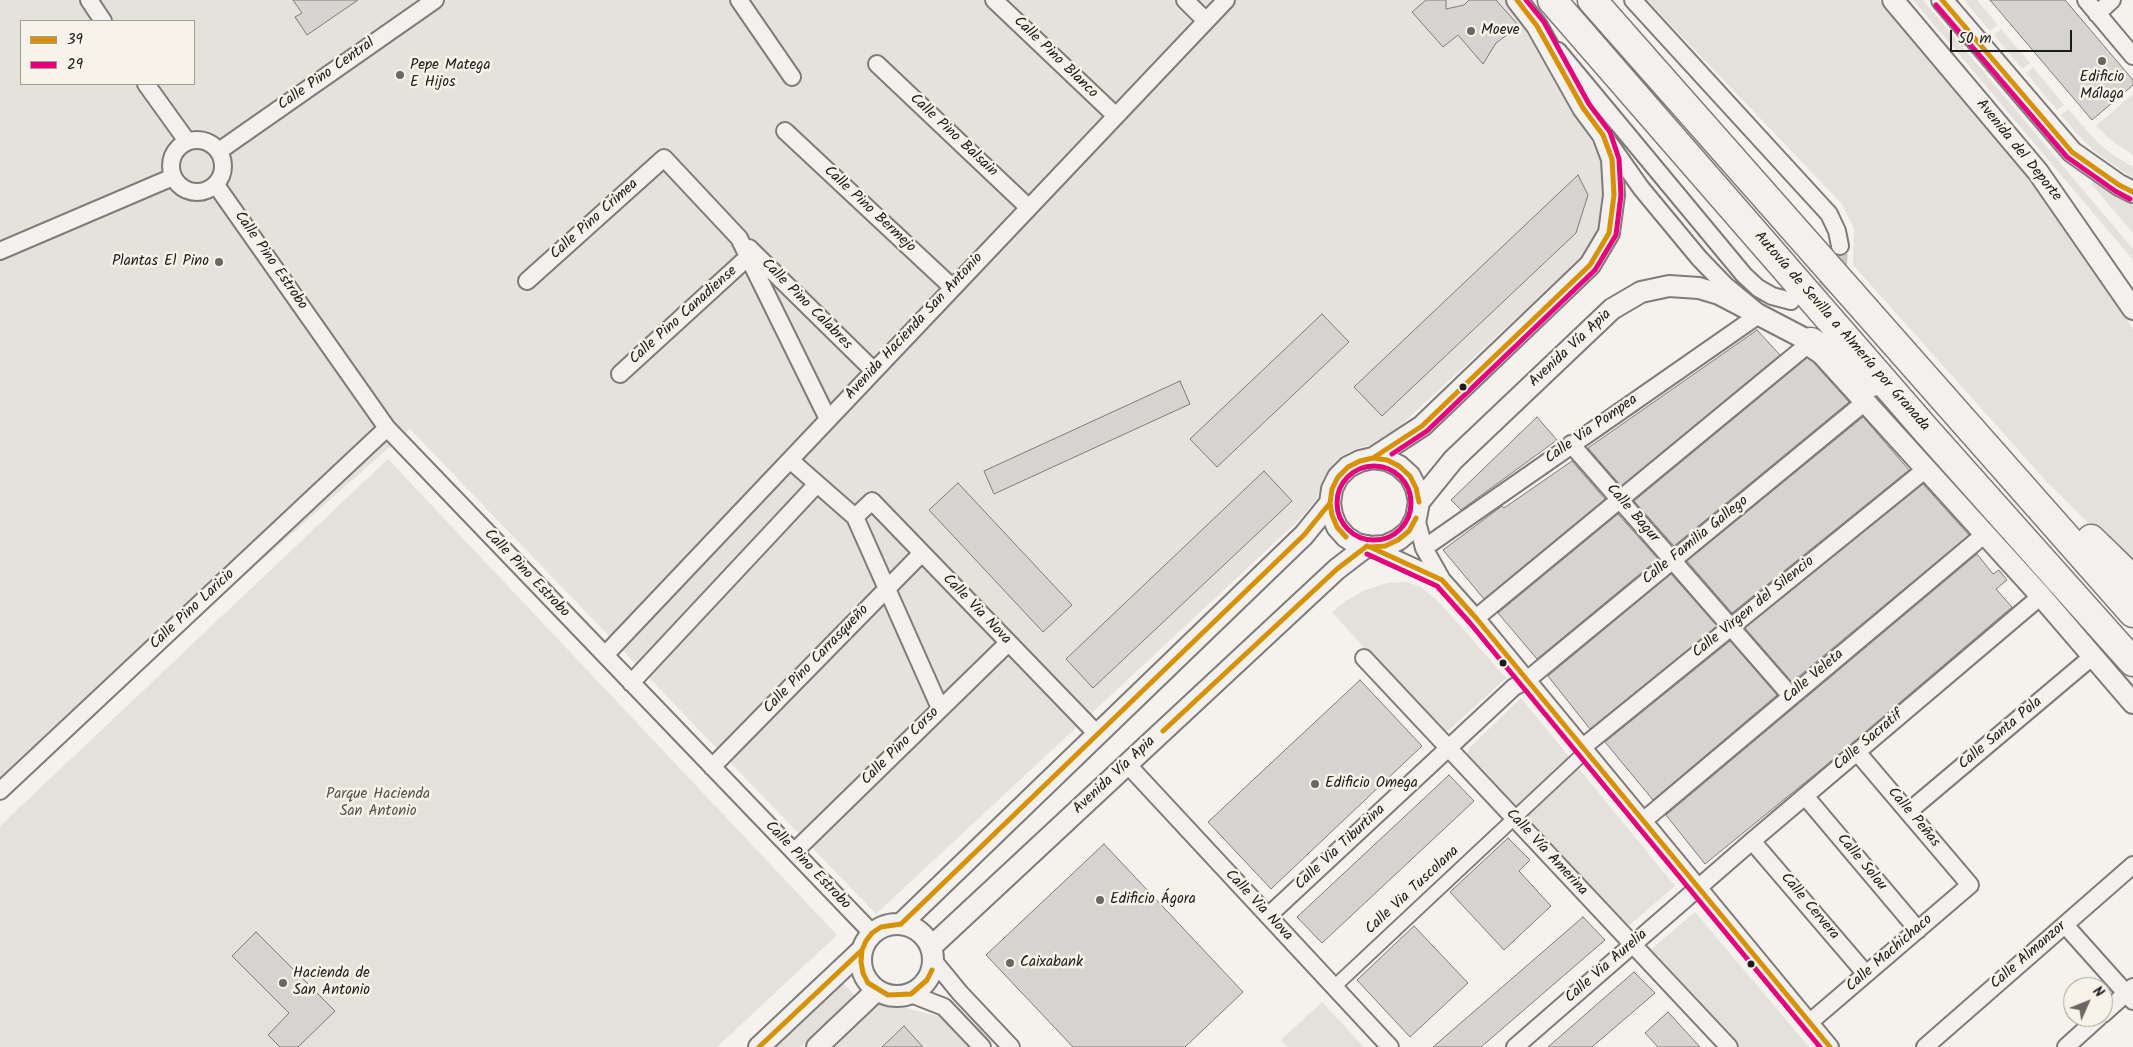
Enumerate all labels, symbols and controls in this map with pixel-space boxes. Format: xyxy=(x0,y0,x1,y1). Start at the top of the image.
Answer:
street label: Calle Pino Blanco xyxy=(1009,13,1101,103)
legend xyxy=(20,20,195,85)
scale bar xyxy=(1953,20,2076,52)
place label: Moeve xyxy=(1481,22,1519,40)
marker: Moeve xyxy=(1465,25,1477,37)
text: 50 m xyxy=(1958,27,1992,51)
text: 39 xyxy=(67,28,83,52)
street label: Calle Pino Central xyxy=(275,35,379,115)
text: 29 xyxy=(67,53,83,77)
marker: Edificio Málaga xyxy=(2096,55,2108,67)
place label: Pepe Matega E Hijos xyxy=(410,57,490,92)
marker: Pepe Matega E Hijos xyxy=(394,69,406,81)
place label: Edificio Málaga xyxy=(2080,69,2124,104)
street label: Calle Pino Balsain xyxy=(905,91,1001,181)
street label: Avenida del Deporte xyxy=(1971,96,2065,206)
street label: Calle Pino Bermejo xyxy=(819,163,919,257)
street label: Calle Pino Crimea xyxy=(547,176,643,264)
street label: Calle Pino Estrobo xyxy=(229,208,311,314)
street label: Autovía de Sevilla a Almería por Granada xyxy=(1749,228,1933,436)
street label: Avenida Hacienda San Antonio xyxy=(842,250,988,404)
place label: Plantas El Pino xyxy=(112,253,209,271)
marker: Plantas El Pino xyxy=(213,256,225,268)
street label: Calle Pino Calabres xyxy=(757,256,855,354)
street label: Calle Pino Canadiense xyxy=(626,263,742,369)
street label: Avenida Vía Apia xyxy=(1526,306,1616,392)
unlabelled marker xyxy=(1458,382,1468,392)
street label: Calle Via Pompea xyxy=(1542,391,1642,469)
street label: Calle Bagur xyxy=(1602,481,1662,547)
street label: Calle Familia Gallego xyxy=(1639,493,1753,589)
street label: Calle Pino Estrobo xyxy=(479,526,573,622)
street label: Calle Virgen del Silencio xyxy=(1689,553,1819,663)
street label: Calle Pino Laricio xyxy=(147,566,239,654)
street label: Calle Via Nova xyxy=(938,571,1014,649)
street label: Calle Pino Carrasqueño xyxy=(761,602,873,718)
street label: Calle Veleta xyxy=(1780,646,1848,708)
unlabelled marker xyxy=(1498,658,1508,668)
street label: Calle Santa Pola xyxy=(1956,694,2046,774)
street label: Calle Pino Corso xyxy=(858,704,944,790)
street label: Calle Sacratif xyxy=(1831,707,1907,775)
street label: Avenida Vía Apia xyxy=(1070,733,1160,819)
place label: Edificio Omega xyxy=(1325,775,1418,793)
marker: Edificio Omega xyxy=(1309,778,1321,790)
street label: Calle Peñas xyxy=(1883,784,1943,852)
park label: Parque Hacienda San Antonio xyxy=(326,786,430,821)
street label: Calle Via Tiburtina xyxy=(1292,802,1390,894)
street label: Calle Vía Amerina xyxy=(1501,806,1591,900)
street label: Calle Pino Estrobo xyxy=(760,818,854,914)
street label: Calle Solou xyxy=(1832,831,1890,895)
street label: Calle Via Tuscolana xyxy=(1362,843,1464,939)
street label: Calle Via Nova xyxy=(1220,867,1296,945)
street label: Calle Cervera xyxy=(1776,870,1842,944)
place label: Edificio Ágora xyxy=(1110,891,1196,909)
marker: Edificio Ágora xyxy=(1094,894,1106,906)
street label: Calle Machichaco xyxy=(1843,912,1937,996)
street label: Calle Almanzor xyxy=(1988,918,2070,994)
street label: Calle Via Aurelia xyxy=(1562,926,1652,1008)
place label: Caixabank xyxy=(1020,954,1083,972)
marker: Caixabank xyxy=(1004,957,1016,969)
unlabelled marker xyxy=(1746,959,1756,969)
place label: Hacienda de San Antonio xyxy=(293,965,370,1000)
marker: Hacienda de San Antonio xyxy=(277,977,289,989)
north arrow xyxy=(2063,977,2113,1027)
text: N xyxy=(2087,981,2109,1003)

